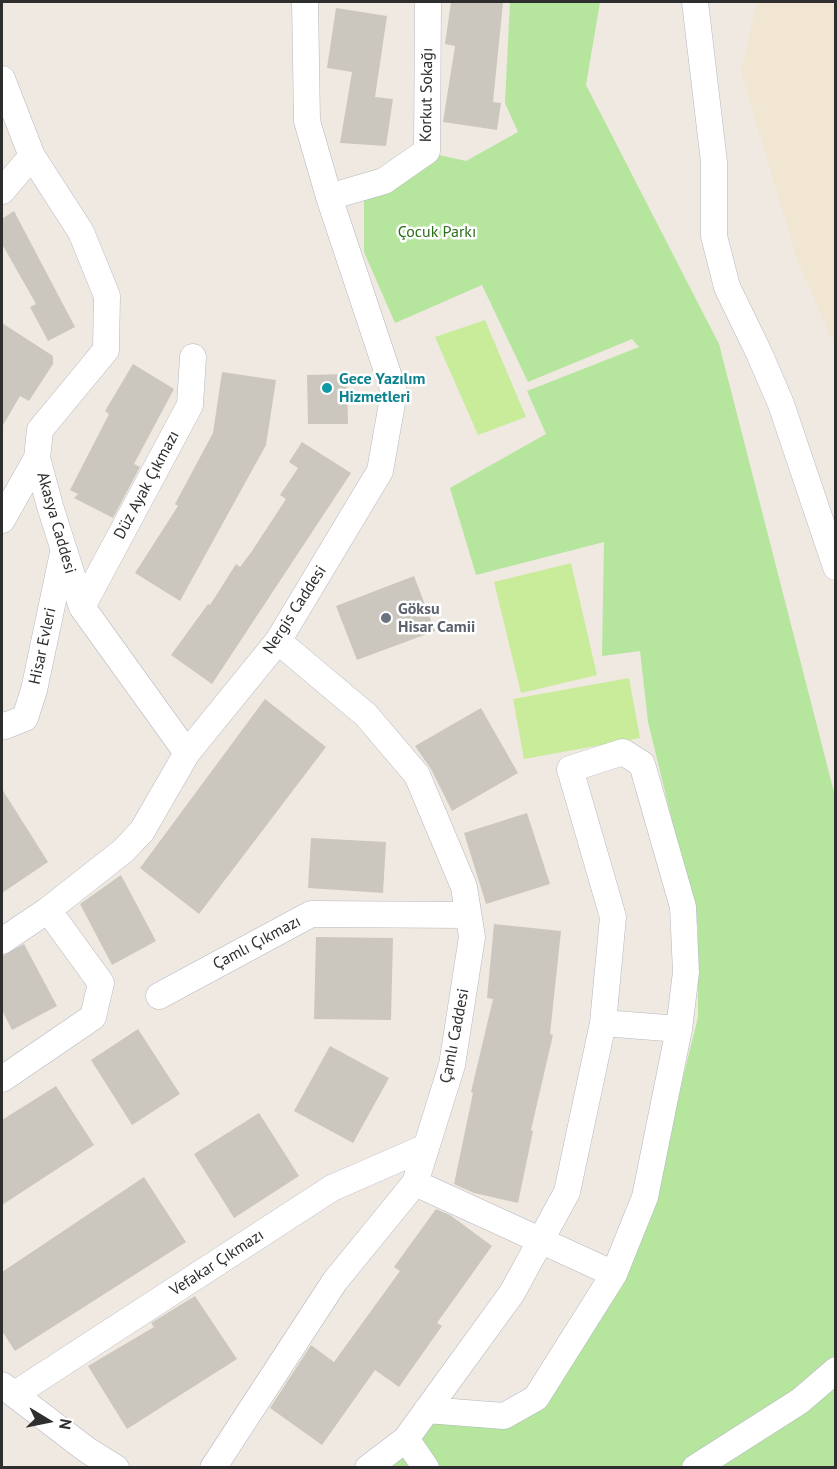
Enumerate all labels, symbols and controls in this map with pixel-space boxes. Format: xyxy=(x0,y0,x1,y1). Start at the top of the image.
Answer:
street label: Korkut Sokağı xyxy=(417,48,437,142)
park label: Çocuk Parkı xyxy=(398,222,476,242)
place label: Gece Yazılım Hizmetleri xyxy=(339,369,425,407)
marker: Gece Yazılım Hizmetleri xyxy=(320,381,334,395)
street label: Düz Ayak Çıkmazı xyxy=(110,427,184,543)
street label: Akasya Caddesi xyxy=(32,470,80,576)
street label: Nergis Caddesi xyxy=(259,562,331,658)
place label: Göksu Hisar Camii xyxy=(398,599,475,637)
street label: Hisar Evleri xyxy=(25,606,61,686)
marker: Göksu Hisar Camii xyxy=(379,611,393,625)
street label: Çamlı Çıkmazı xyxy=(210,912,304,974)
street label: Çamlı Caddesi xyxy=(436,987,474,1085)
street label: Vefakar Çıkmazı xyxy=(166,1226,268,1300)
north arrow xyxy=(18,1391,78,1451)
text: N xyxy=(55,1417,76,1431)

